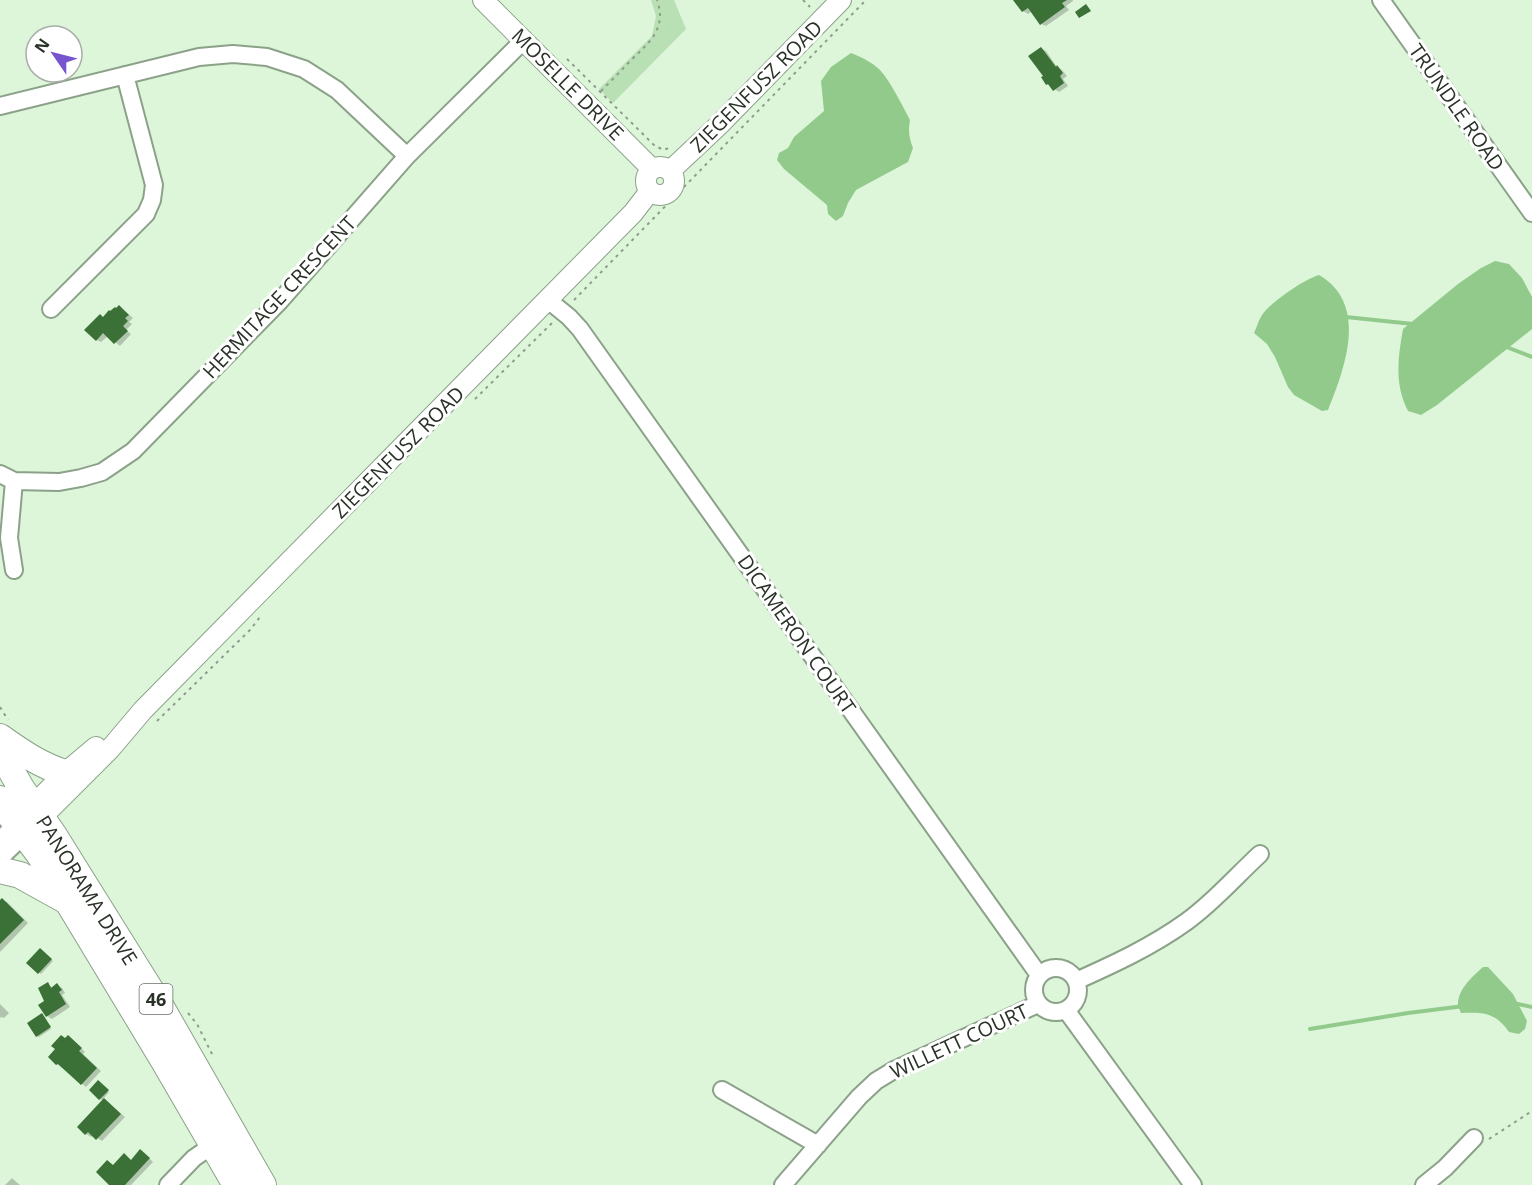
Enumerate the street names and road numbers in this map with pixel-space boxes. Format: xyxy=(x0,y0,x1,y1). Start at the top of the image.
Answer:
street label: ZIEGENFUSZ ROAD xyxy=(684,14,828,158)
street label: MOSELLE DRIVE xyxy=(506,22,630,146)
street label: TRUNDLE ROAD xyxy=(1403,38,1511,176)
street label: HERMITAGE CRESCENT xyxy=(196,210,362,384)
street label: ZIEGENFUSZ ROAD xyxy=(326,380,470,524)
street label: DICAMERON COURT xyxy=(732,549,862,719)
street label: PANORAMA DRIVE xyxy=(30,810,144,970)
road number: 46 xyxy=(140,984,172,1014)
street label: WILLETT COURT xyxy=(886,997,1032,1085)

